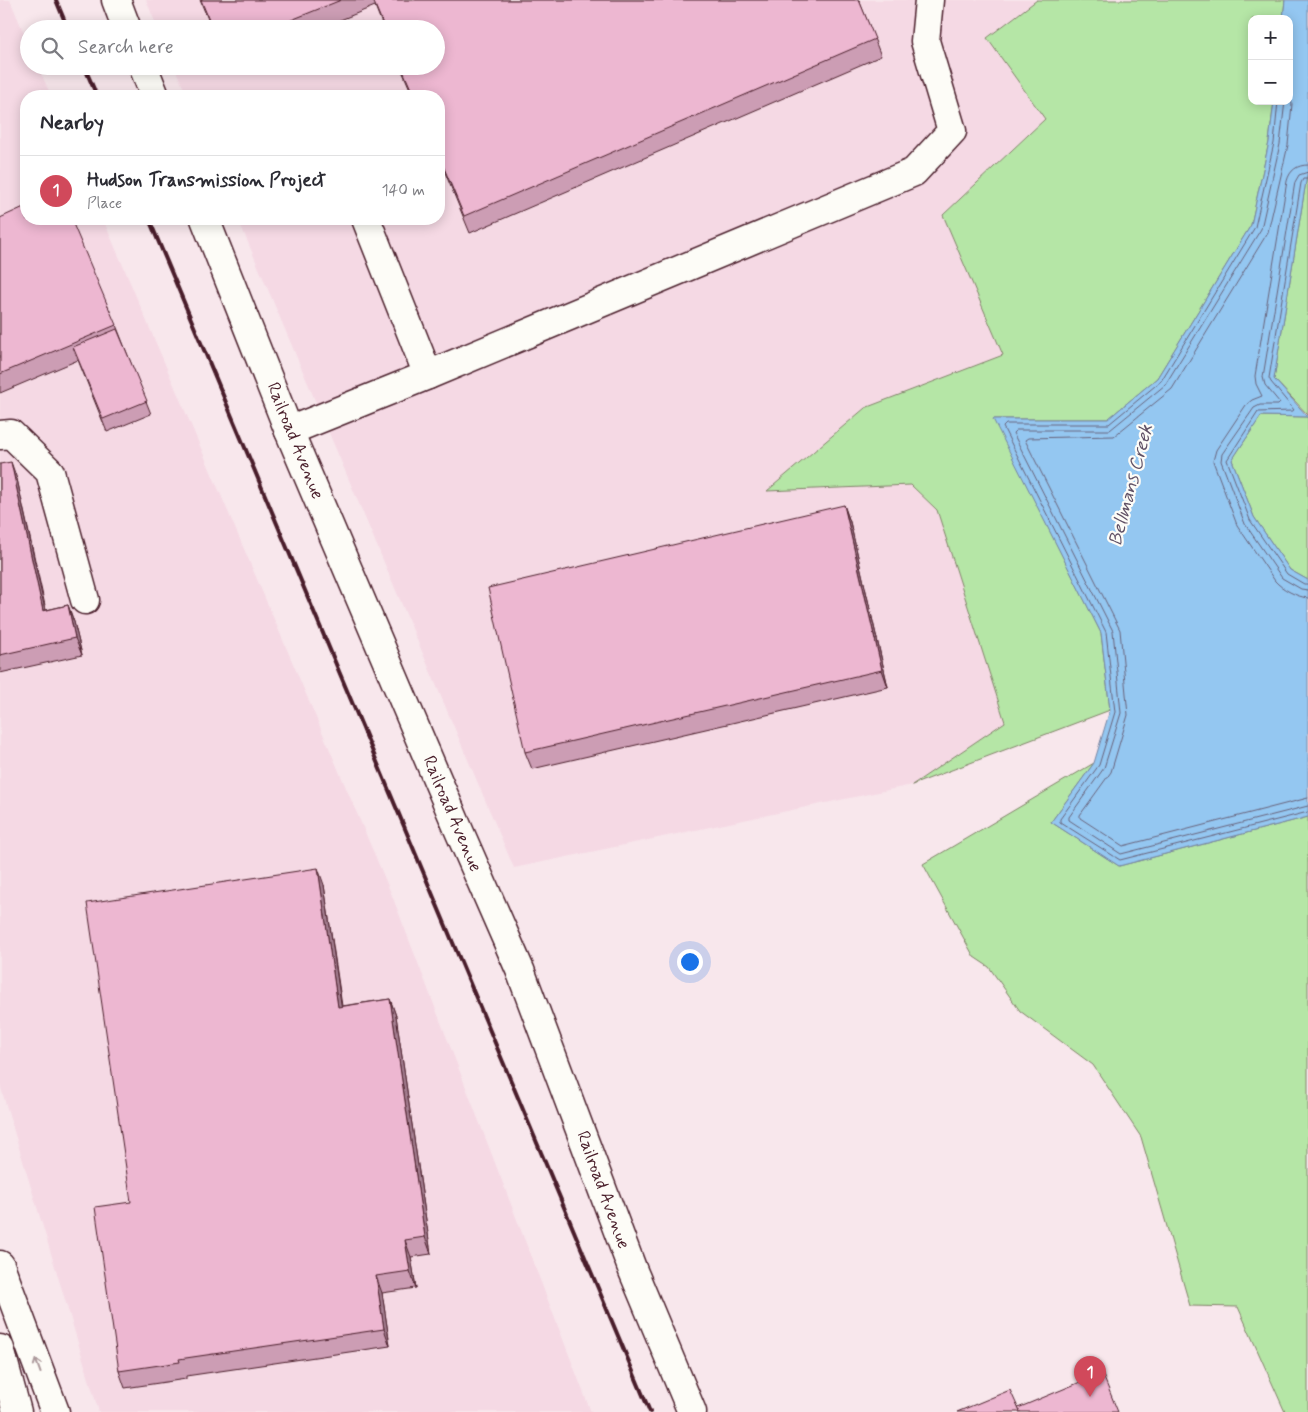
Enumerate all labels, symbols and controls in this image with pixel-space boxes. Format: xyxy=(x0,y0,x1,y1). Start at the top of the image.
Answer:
map controls xyxy=(1248,15,1293,105)
button: + xyxy=(1248,15,1293,60)
search box xyxy=(20,20,445,75)
icon: search xyxy=(38,34,66,62)
text: Search here xyxy=(78,35,174,60)
button: − xyxy=(1248,60,1293,105)
text: Nearby xyxy=(40,109,104,137)
text: Hudson Transmission Project xyxy=(87,168,326,193)
text: 1 xyxy=(52,180,60,201)
text: 140 m xyxy=(381,180,425,201)
text: Place xyxy=(87,193,122,214)
street label: Railroad Avenue xyxy=(261,379,329,503)
water label: Bellmans Creek xyxy=(1103,421,1159,549)
street label: Railroad Avenue xyxy=(417,752,487,876)
your location xyxy=(677,949,703,975)
street label: Railroad Avenue xyxy=(571,1128,635,1252)
pin: 1 xyxy=(1074,1356,1106,1397)
one-way arrow xyxy=(33,1359,42,1375)

